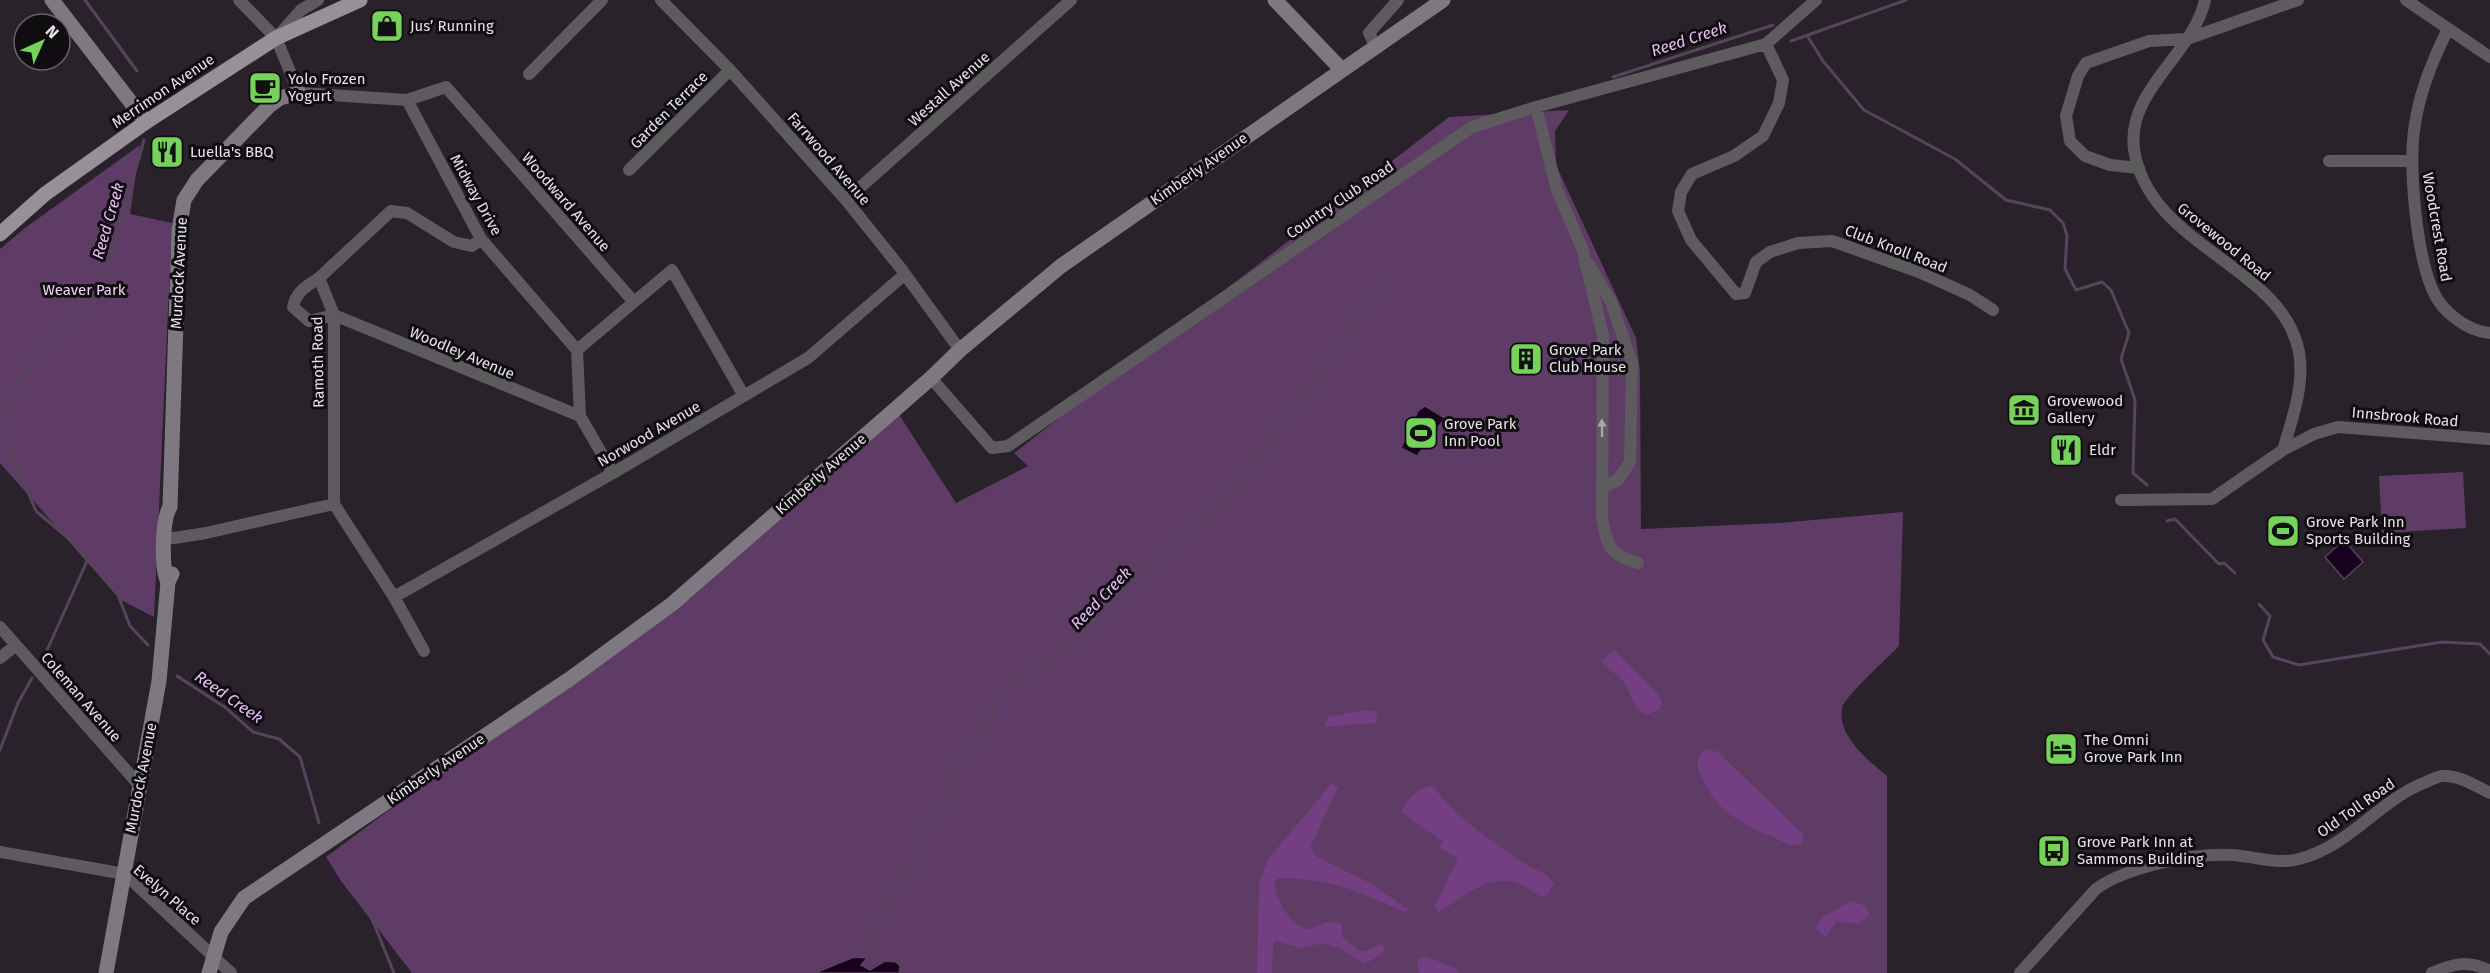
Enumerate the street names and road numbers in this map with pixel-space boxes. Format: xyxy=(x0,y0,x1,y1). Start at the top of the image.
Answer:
street label: Westall Avenue xyxy=(905,48,993,130)
street label: Merrimon Avenue xyxy=(108,50,218,132)
street label: Garden Terrace xyxy=(626,67,712,153)
street label: Farrwood Avenue xyxy=(784,109,874,209)
street label: Kimberly Avenue xyxy=(1147,129,1251,209)
street label: Woodward Avenue xyxy=(518,149,614,255)
street label: Midway Drive xyxy=(446,151,506,239)
street label: Country Club Road xyxy=(1283,157,1397,243)
street label: Woodcrest Road xyxy=(2419,171,2455,283)
street label: Grovewood Road xyxy=(2174,199,2274,285)
street label: Murdock Avenue xyxy=(167,217,191,329)
street label: Club Knoll Road xyxy=(1842,221,1950,277)
street label: Ramoth Road xyxy=(308,316,328,408)
street label: Woodley Avenue xyxy=(407,323,517,383)
street label: Norwood Avenue xyxy=(594,397,704,471)
street label: Innsbrook Road xyxy=(2351,403,2459,431)
street label: Kimberly Avenue xyxy=(772,430,870,518)
street label: Coleman Avenue xyxy=(37,648,125,746)
street label: Murdock Avenue xyxy=(121,721,161,835)
street label: Kimberly Avenue xyxy=(384,730,488,808)
street label: Old Toll Road xyxy=(2314,775,2398,841)
street label: Evelyn Place xyxy=(130,861,204,929)

